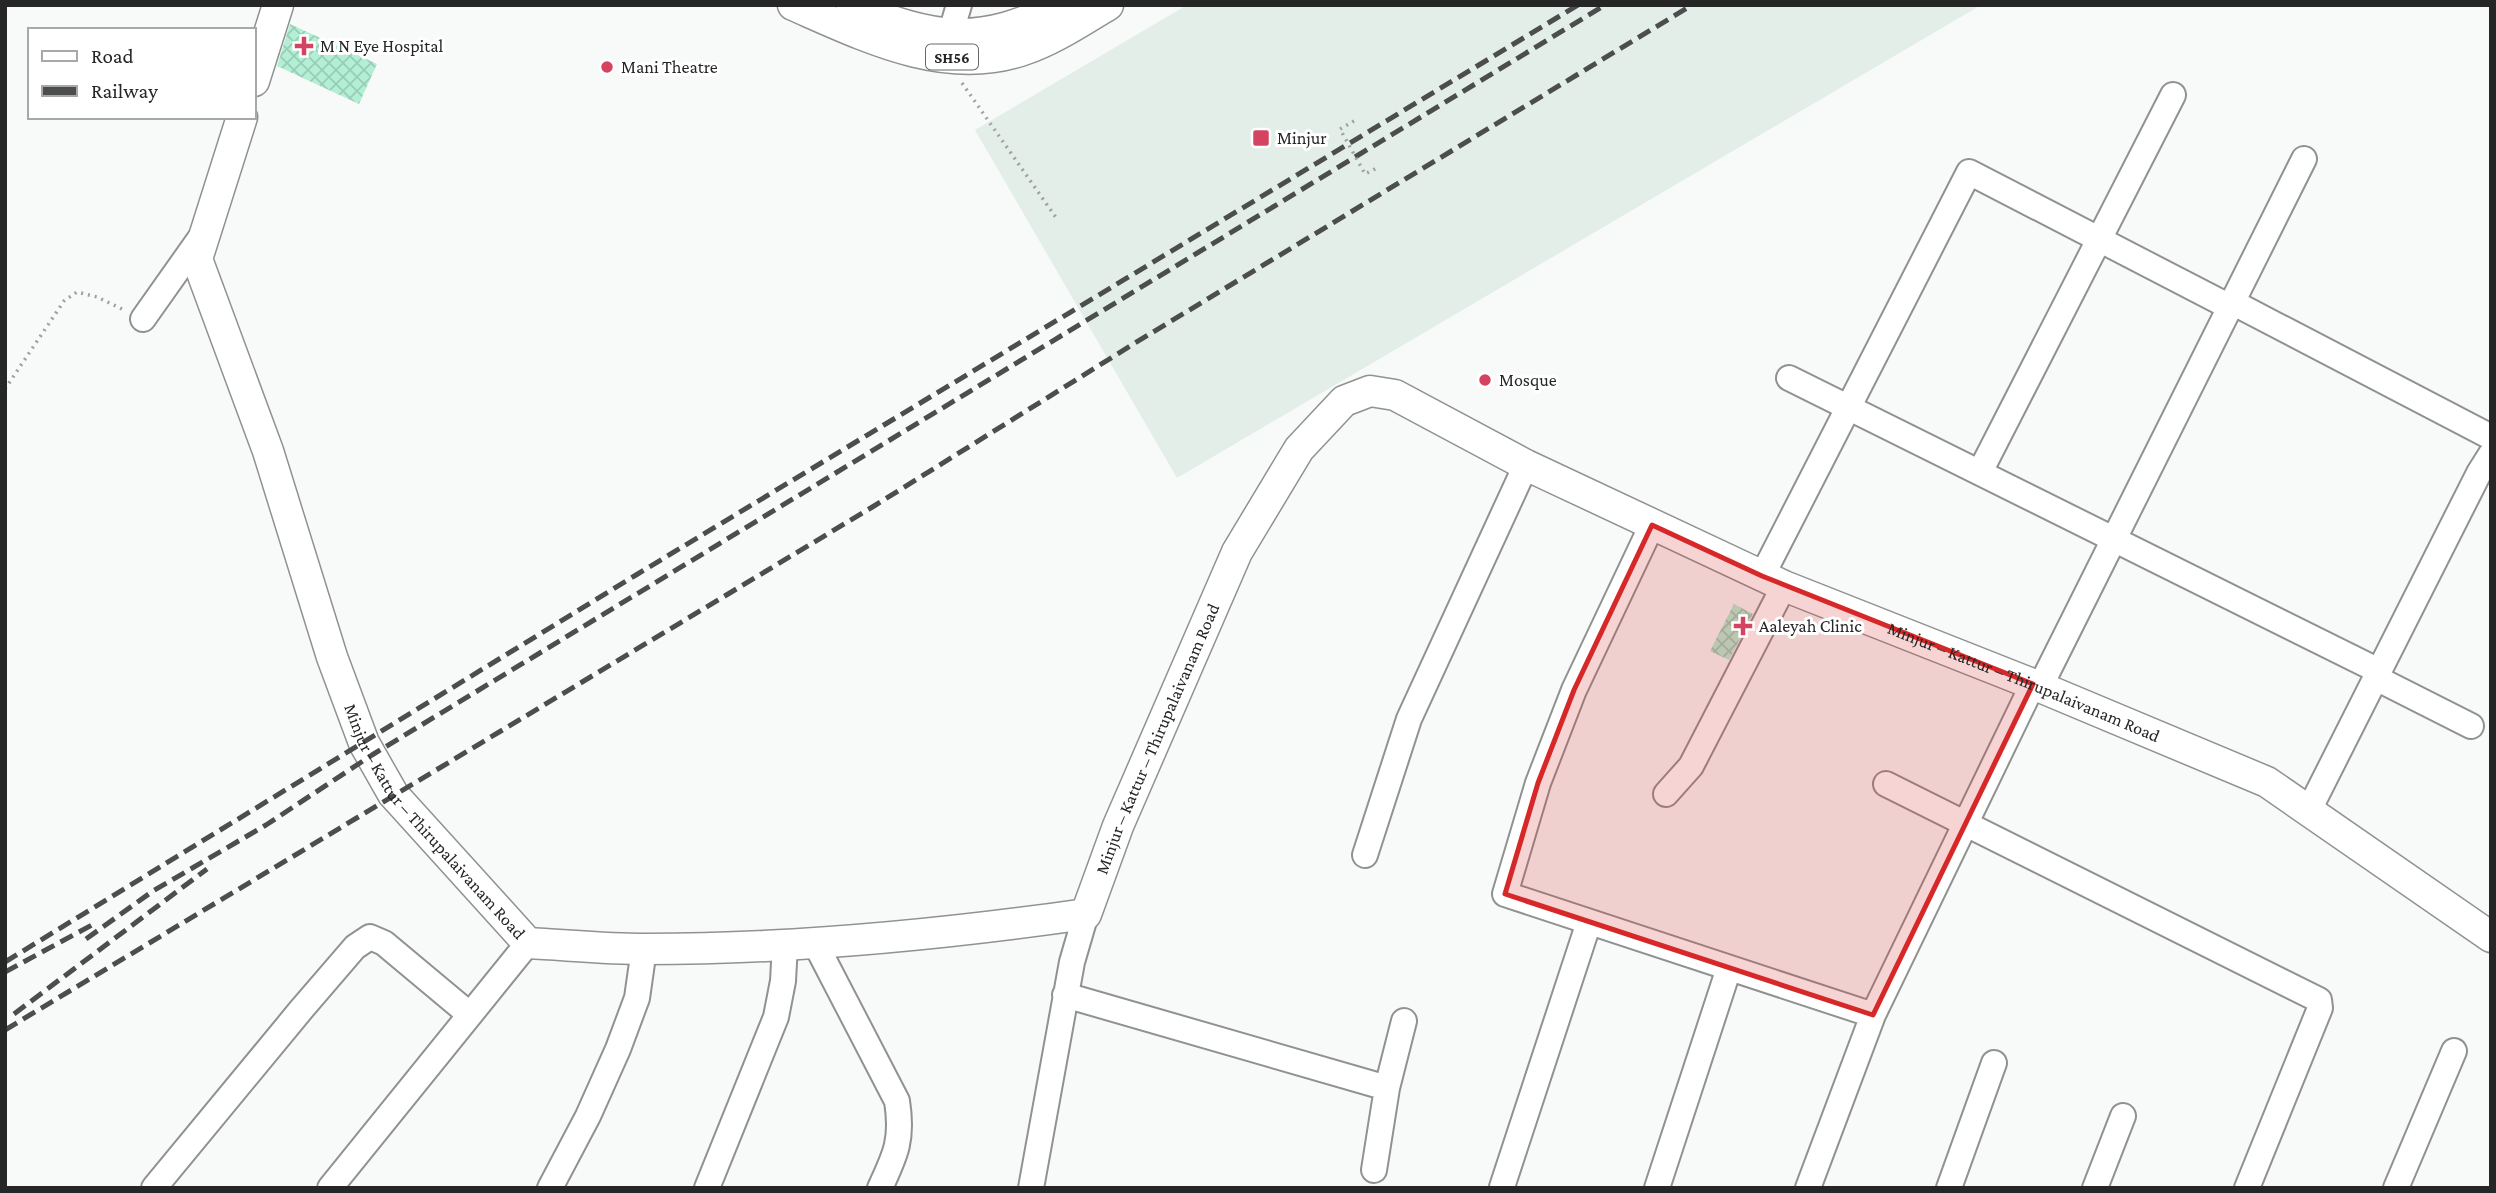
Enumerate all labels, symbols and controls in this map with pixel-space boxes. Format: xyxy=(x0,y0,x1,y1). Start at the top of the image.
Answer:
legend xyxy=(28,28,256,119)
marker: M N Eye Hospital xyxy=(294,36,314,56)
place label: M N Eye Hospital xyxy=(320,36,444,56)
text: Road xyxy=(91,44,134,68)
road number: SH56 xyxy=(926,44,978,69)
place label: Mani Theatre xyxy=(621,57,718,77)
marker: Mani Theatre xyxy=(599,59,615,75)
text: Railway xyxy=(91,79,158,103)
marker: Minjur xyxy=(1251,128,1271,148)
place label: Minjur xyxy=(1277,128,1327,149)
place label: Mosque xyxy=(1499,370,1557,390)
marker: Mosque xyxy=(1477,372,1493,388)
street label: Minjur – Kattur – Thirupalaivanam Road xyxy=(1091,600,1224,877)
marker: Aaleyah Clinic xyxy=(1733,616,1753,636)
place label: Aaleyah Clinic xyxy=(1759,616,1862,636)
street label: Minjur – Kattur – Thirupalaivanam Road xyxy=(1885,618,2163,746)
street label: Minjur – Kattur – Thirupalaivanam Road xyxy=(340,701,530,943)

